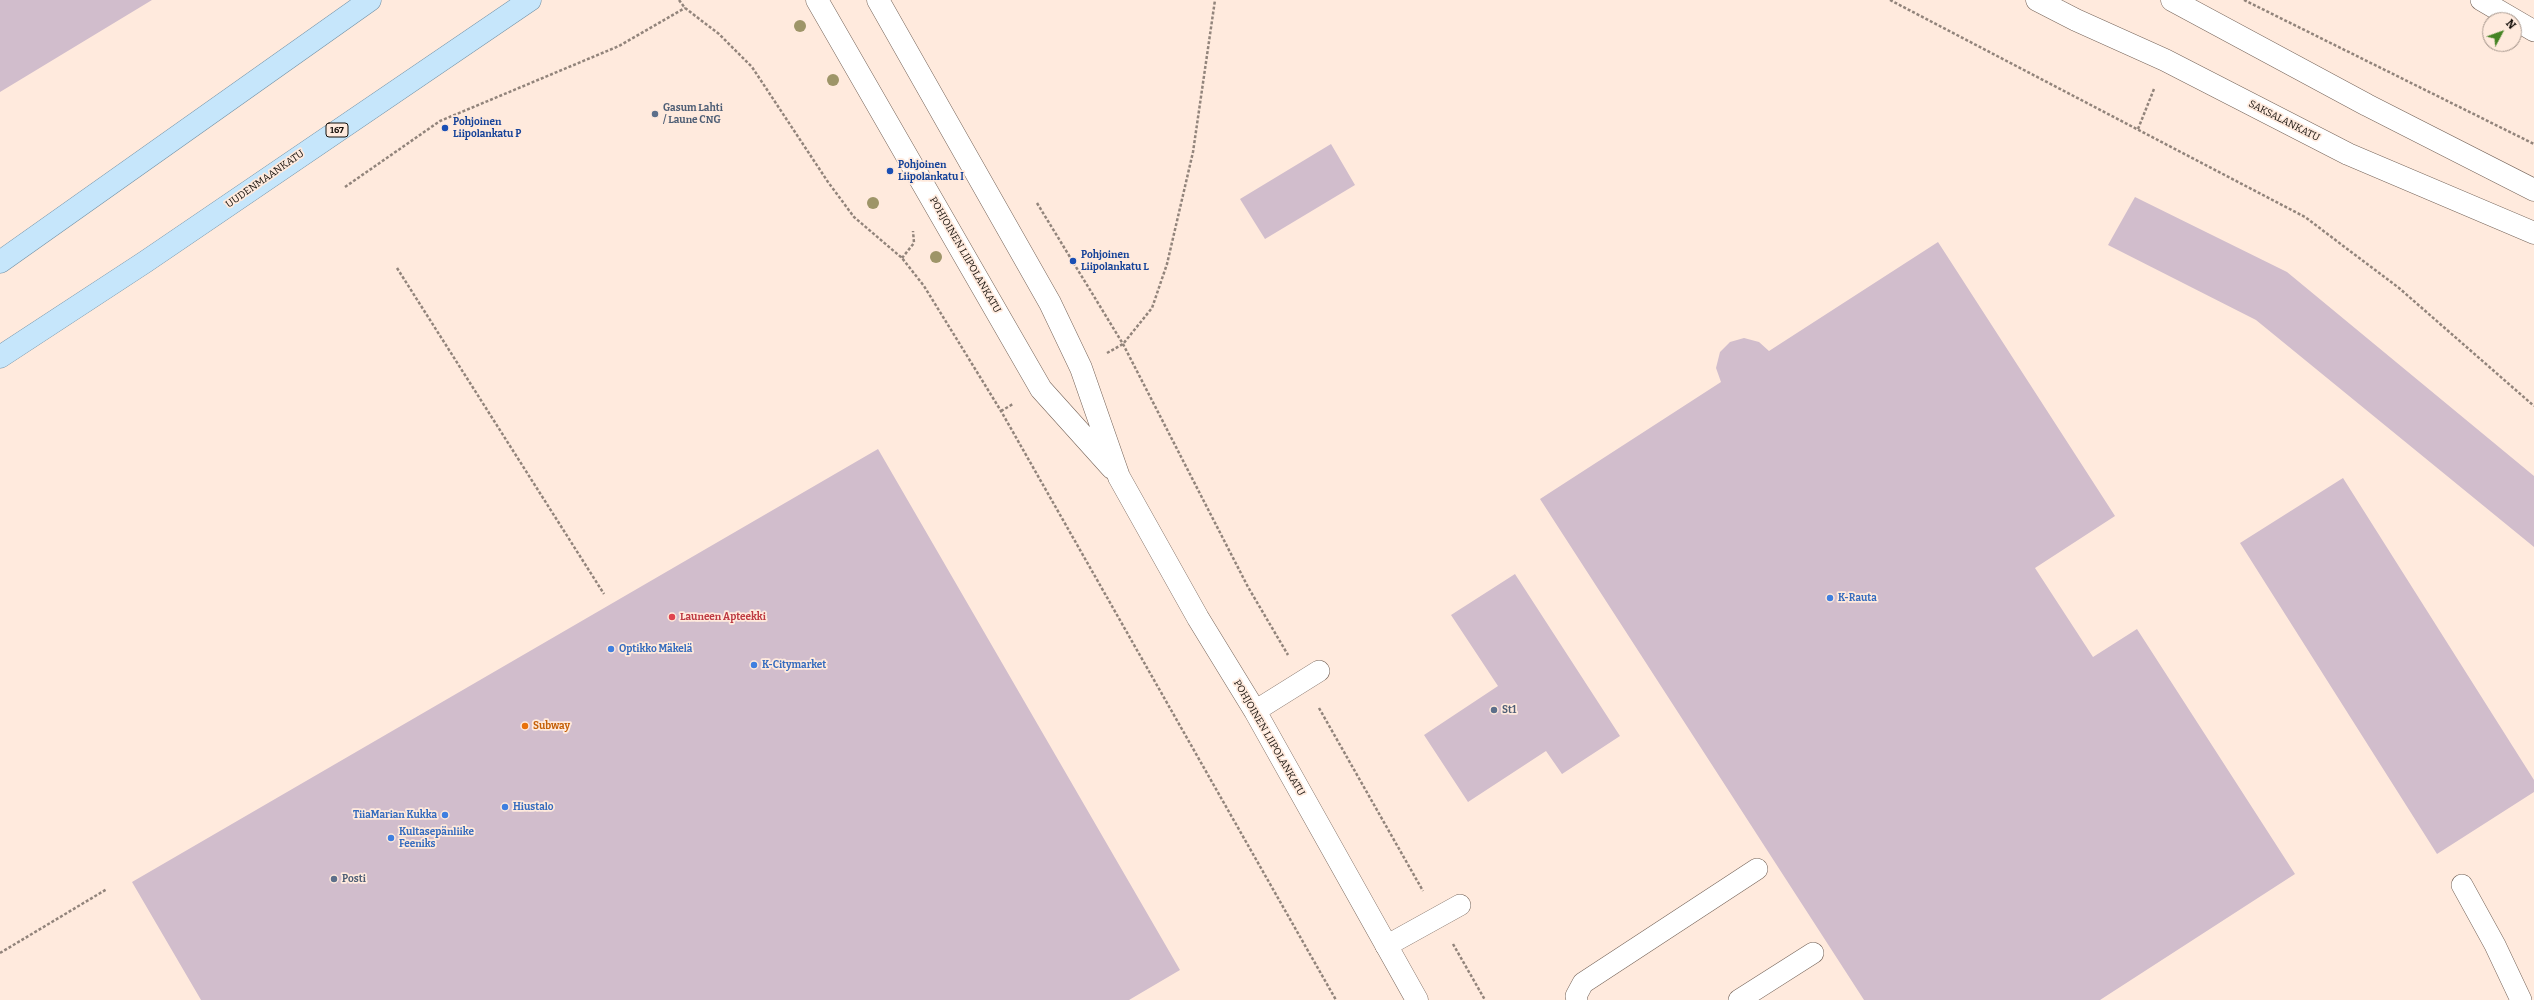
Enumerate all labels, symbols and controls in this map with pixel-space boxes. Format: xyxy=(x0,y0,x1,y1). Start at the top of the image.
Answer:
north arrow xyxy=(2482,12,2522,52)
text: N xyxy=(2503,17,2518,32)
street label: SAKSALANKATU xyxy=(2246,98,2322,144)
place label: Gasum Lahti / Laune CNG xyxy=(663,102,723,126)
marker: Gasum Lahti / Laune CNG xyxy=(650,109,660,119)
place label: Pohjoinen Liipolankatu P xyxy=(453,116,521,140)
road number: 167 xyxy=(326,123,348,137)
marker: Pohjoinen Liipolankatu P xyxy=(440,123,450,133)
street label: UUDENMAANKATU xyxy=(223,147,307,211)
place label: Pohjoinen Liipolankatu I xyxy=(898,159,964,182)
marker: Pohjoinen Liipolankatu I xyxy=(885,166,895,176)
street label: POHJOINEN LIIPOLANKATU xyxy=(927,195,1003,315)
place label: Pohjoinen Liipolankatu L xyxy=(1081,249,1149,272)
marker: Pohjoinen Liipolankatu L xyxy=(1068,256,1078,266)
place label: K-Rauta xyxy=(1838,592,1877,604)
marker: K-Rauta xyxy=(1825,593,1835,603)
place label: Launeen Apteekki xyxy=(680,611,766,623)
marker: Launeen Apteekki xyxy=(667,612,677,622)
place label: Optikko Mäkelä xyxy=(619,643,692,655)
marker: Optikko Mäkelä xyxy=(606,644,616,654)
place label: K-Citymarket xyxy=(762,659,826,671)
marker: K-Citymarket xyxy=(749,660,759,670)
street label: POHJOINEN LIIPOLANKATU xyxy=(1231,678,1307,798)
place label: St1 xyxy=(1502,704,1516,716)
marker: St1 xyxy=(1489,705,1499,715)
place label: Subway xyxy=(533,720,570,732)
marker: Subway xyxy=(520,721,530,731)
place label: Hiustalo xyxy=(513,801,554,813)
marker: Hiustalo xyxy=(500,802,510,812)
place label: TiiaMarian Kukka xyxy=(353,809,437,821)
marker: TiiaMarian Kukka xyxy=(440,810,450,820)
place label: Kultasepänliike Feeniks xyxy=(399,826,474,850)
marker: Kultasepänliike Feeniks xyxy=(386,833,396,843)
place label: Posti xyxy=(342,873,366,885)
marker: Posti xyxy=(329,874,339,884)

